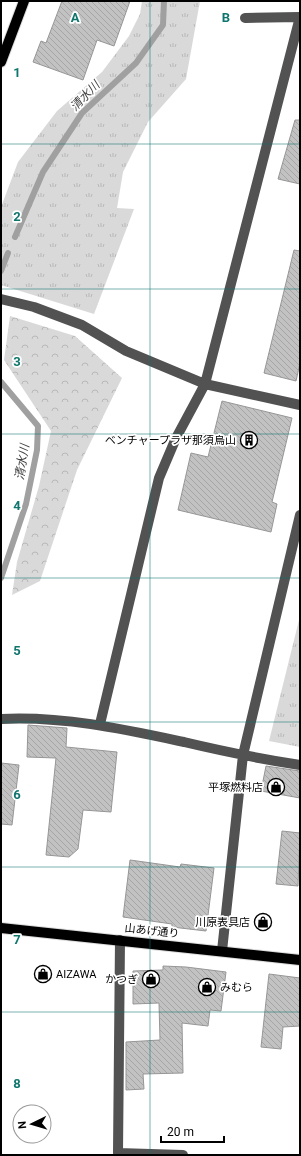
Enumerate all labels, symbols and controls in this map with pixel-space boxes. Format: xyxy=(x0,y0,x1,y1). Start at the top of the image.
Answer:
text: A xyxy=(71,10,80,25)
text: B xyxy=(222,10,230,25)
text: 1 xyxy=(13,65,21,80)
water label: 清水川 xyxy=(67,77,104,114)
text: 2 xyxy=(13,209,21,224)
text: 3 xyxy=(13,354,21,369)
building icon: ベンチャープラザ那須烏山 xyxy=(239,430,259,450)
place label: ベンチャープラザ那須烏山 xyxy=(105,434,236,447)
water label: 清水川 xyxy=(12,441,32,481)
text: 4 xyxy=(13,498,21,513)
text: 5 xyxy=(13,643,21,658)
shop icon: 平塚燃料店 xyxy=(266,777,286,797)
place label: 平塚燃料店 xyxy=(208,781,263,794)
text: 6 xyxy=(13,787,21,802)
shop icon: 川原表具店 xyxy=(253,912,273,932)
place label: 川原表具店 xyxy=(195,916,250,929)
street label: 山あげ通り xyxy=(124,922,180,940)
text: 7 xyxy=(13,932,21,947)
shop icon: AIZAWA xyxy=(33,964,53,984)
place label: AIZAWA xyxy=(56,968,97,981)
shop icon: かつぎ xyxy=(141,969,161,989)
place label: かつぎ xyxy=(105,973,138,986)
shop icon: みむら xyxy=(197,977,217,997)
place label: みむら xyxy=(220,981,253,994)
text: 8 xyxy=(13,1076,21,1091)
north arrow xyxy=(12,1104,52,1144)
scale bar xyxy=(161,1118,224,1144)
text: N xyxy=(16,1120,29,1129)
text: 20 m xyxy=(167,1125,194,1139)

